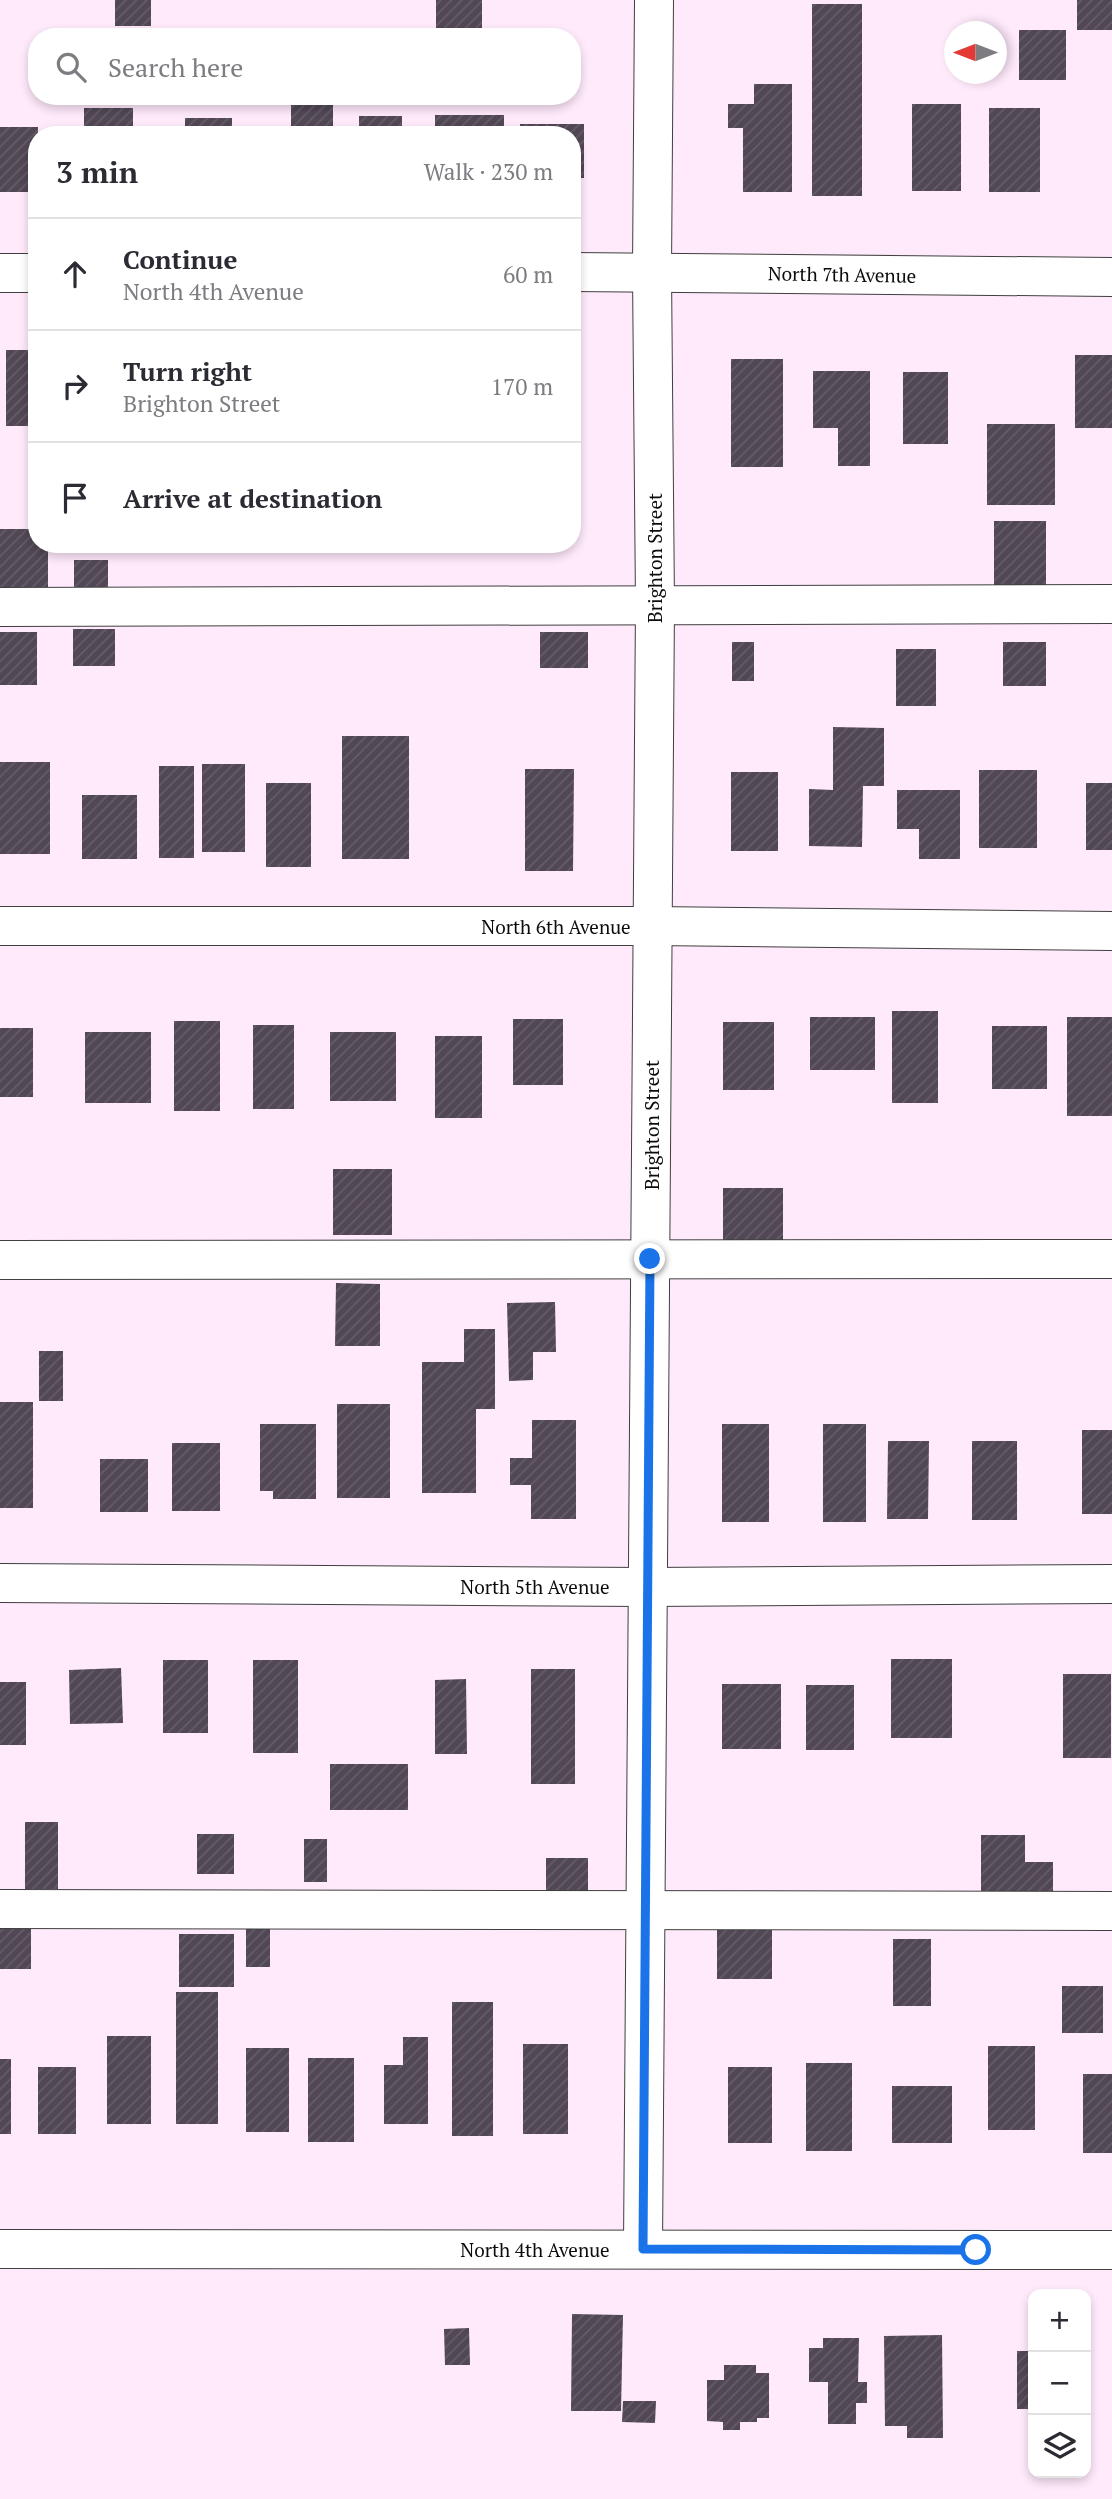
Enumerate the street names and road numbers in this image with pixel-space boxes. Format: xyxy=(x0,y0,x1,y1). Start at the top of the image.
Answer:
street label: North 7th Avenue xyxy=(768,260,916,288)
street label: Brighton Street xyxy=(642,493,667,623)
street label: North 6th Avenue xyxy=(481,914,631,939)
street label: Brighton Street xyxy=(639,1060,664,1190)
street label: North 5th Avenue xyxy=(460,1574,610,1599)
street label: North 4th Avenue xyxy=(460,2237,610,2262)

